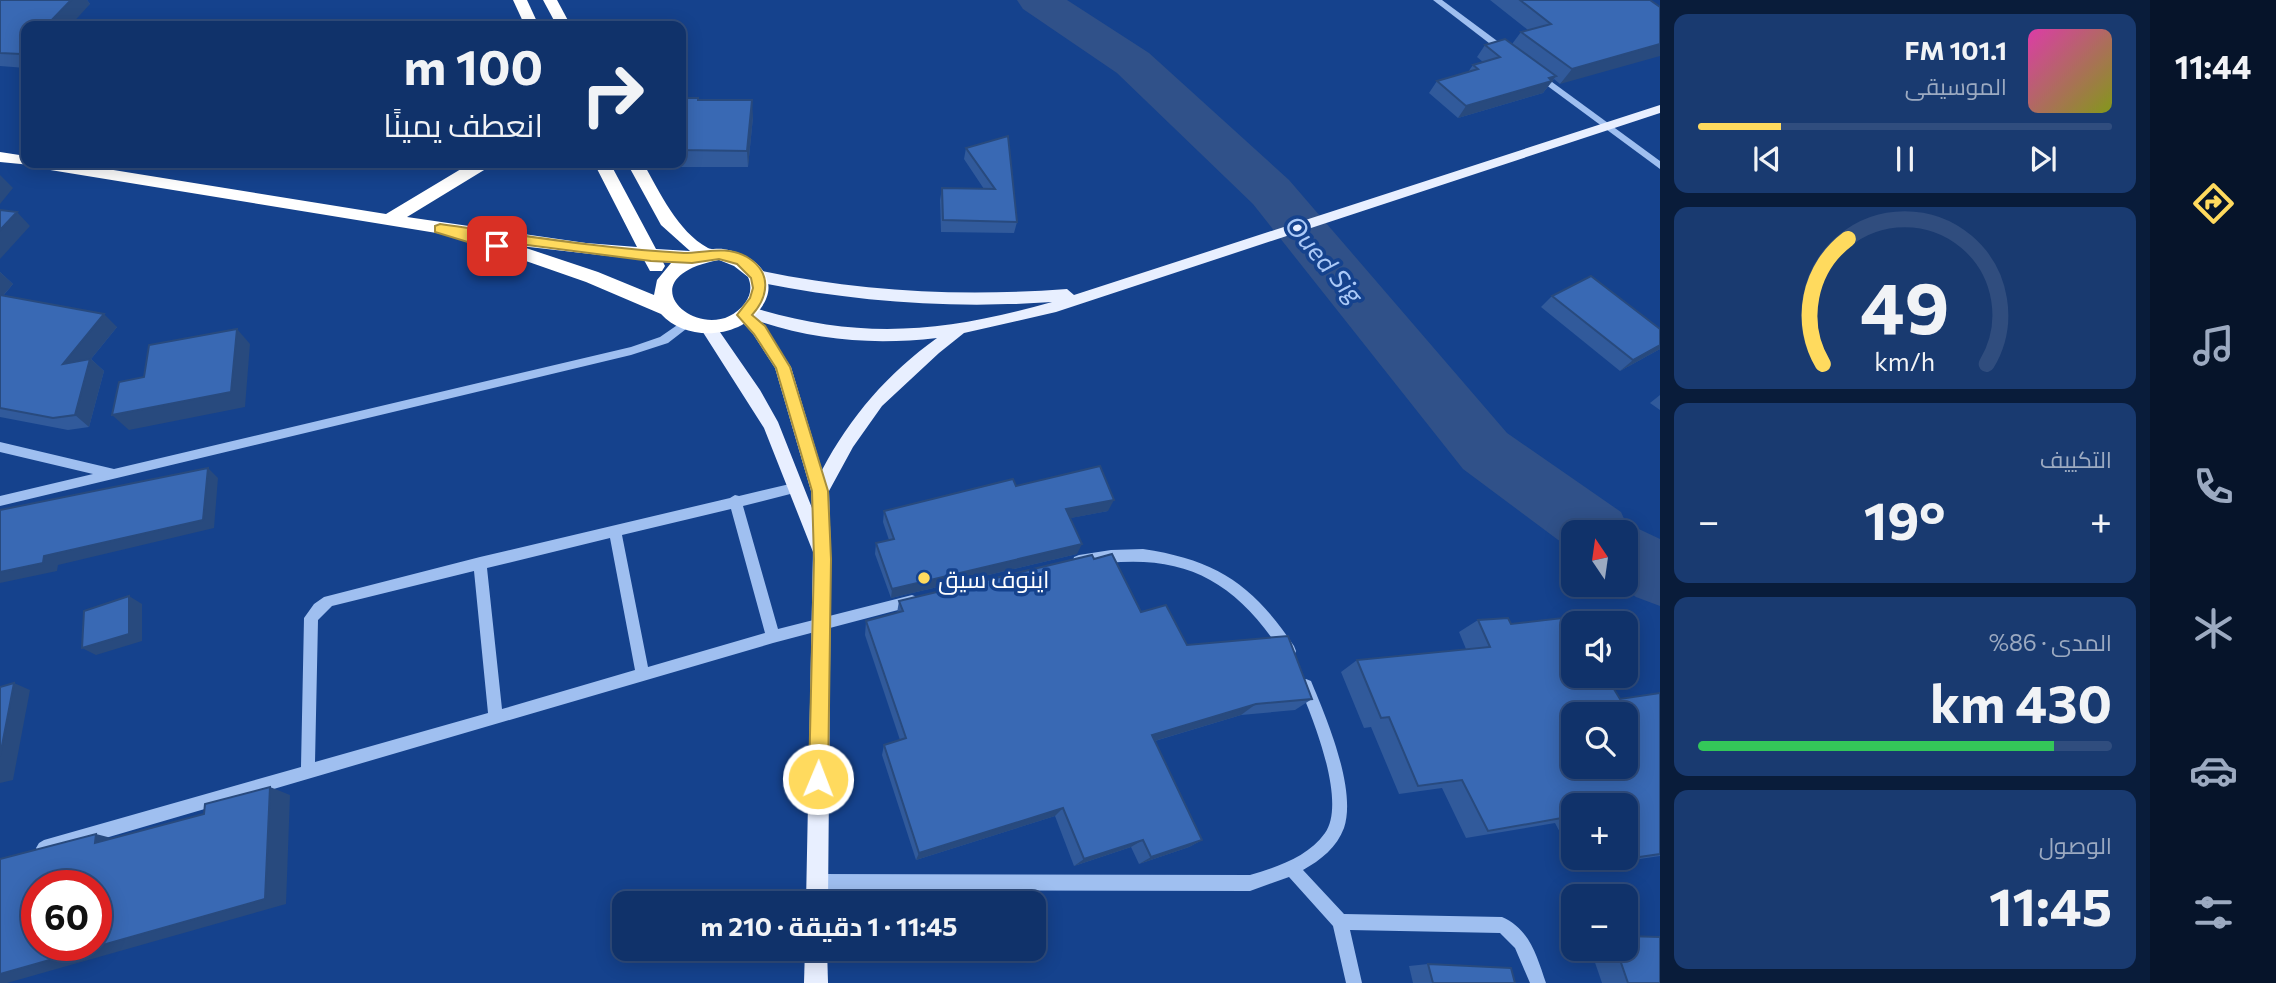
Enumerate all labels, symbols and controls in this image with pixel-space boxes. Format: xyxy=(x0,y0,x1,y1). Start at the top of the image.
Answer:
text: 101.1 FM xyxy=(1904,34,2007,65)
text: 100 m xyxy=(404,35,543,95)
text: 11:44 xyxy=(2175,46,2251,86)
icon: right xyxy=(567,49,658,140)
text: الموسيقى xyxy=(1905,72,2007,100)
text: انعطف يمينًا xyxy=(383,104,543,144)
icon: previous xyxy=(1748,140,1786,178)
icon: pause xyxy=(1886,140,1924,178)
icon: next xyxy=(2024,140,2062,178)
icon: directions xyxy=(2189,179,2238,228)
water label: Oued Sig xyxy=(1279,209,1371,310)
pin xyxy=(467,216,527,276)
icon: arrive xyxy=(478,227,516,265)
text: 49 xyxy=(1860,261,1950,350)
icon: music xyxy=(2189,321,2238,370)
text: km/h xyxy=(1875,346,1935,376)
text: التكييف xyxy=(2040,445,2112,473)
icon: phone xyxy=(2189,462,2238,511)
text: 19° xyxy=(1864,487,1945,551)
text: − xyxy=(1698,496,1720,543)
text: + xyxy=(2090,496,2112,543)
north arrow xyxy=(1561,520,1638,597)
map controls xyxy=(1561,520,1638,961)
place label: اينوف سيق xyxy=(938,564,1050,595)
marker: اينوف سيق xyxy=(916,570,932,586)
icon: climate xyxy=(2189,604,2238,653)
button: sound xyxy=(1561,611,1638,688)
text: المدى · 86% xyxy=(1989,628,2112,656)
text: 430 km xyxy=(1930,670,2112,734)
button: search xyxy=(1561,702,1638,779)
position arrow xyxy=(781,742,855,816)
icon: car xyxy=(2189,746,2238,795)
button: + xyxy=(1561,793,1638,870)
text: الوصول xyxy=(2039,831,2112,859)
speed limit sign: 60 xyxy=(21,870,112,961)
text: 11:45 xyxy=(1989,873,2112,937)
button: − xyxy=(1561,884,1638,961)
icon: filters xyxy=(2189,888,2238,937)
text: 11:45 · 1 دقيقة · 210 m xyxy=(701,910,957,941)

